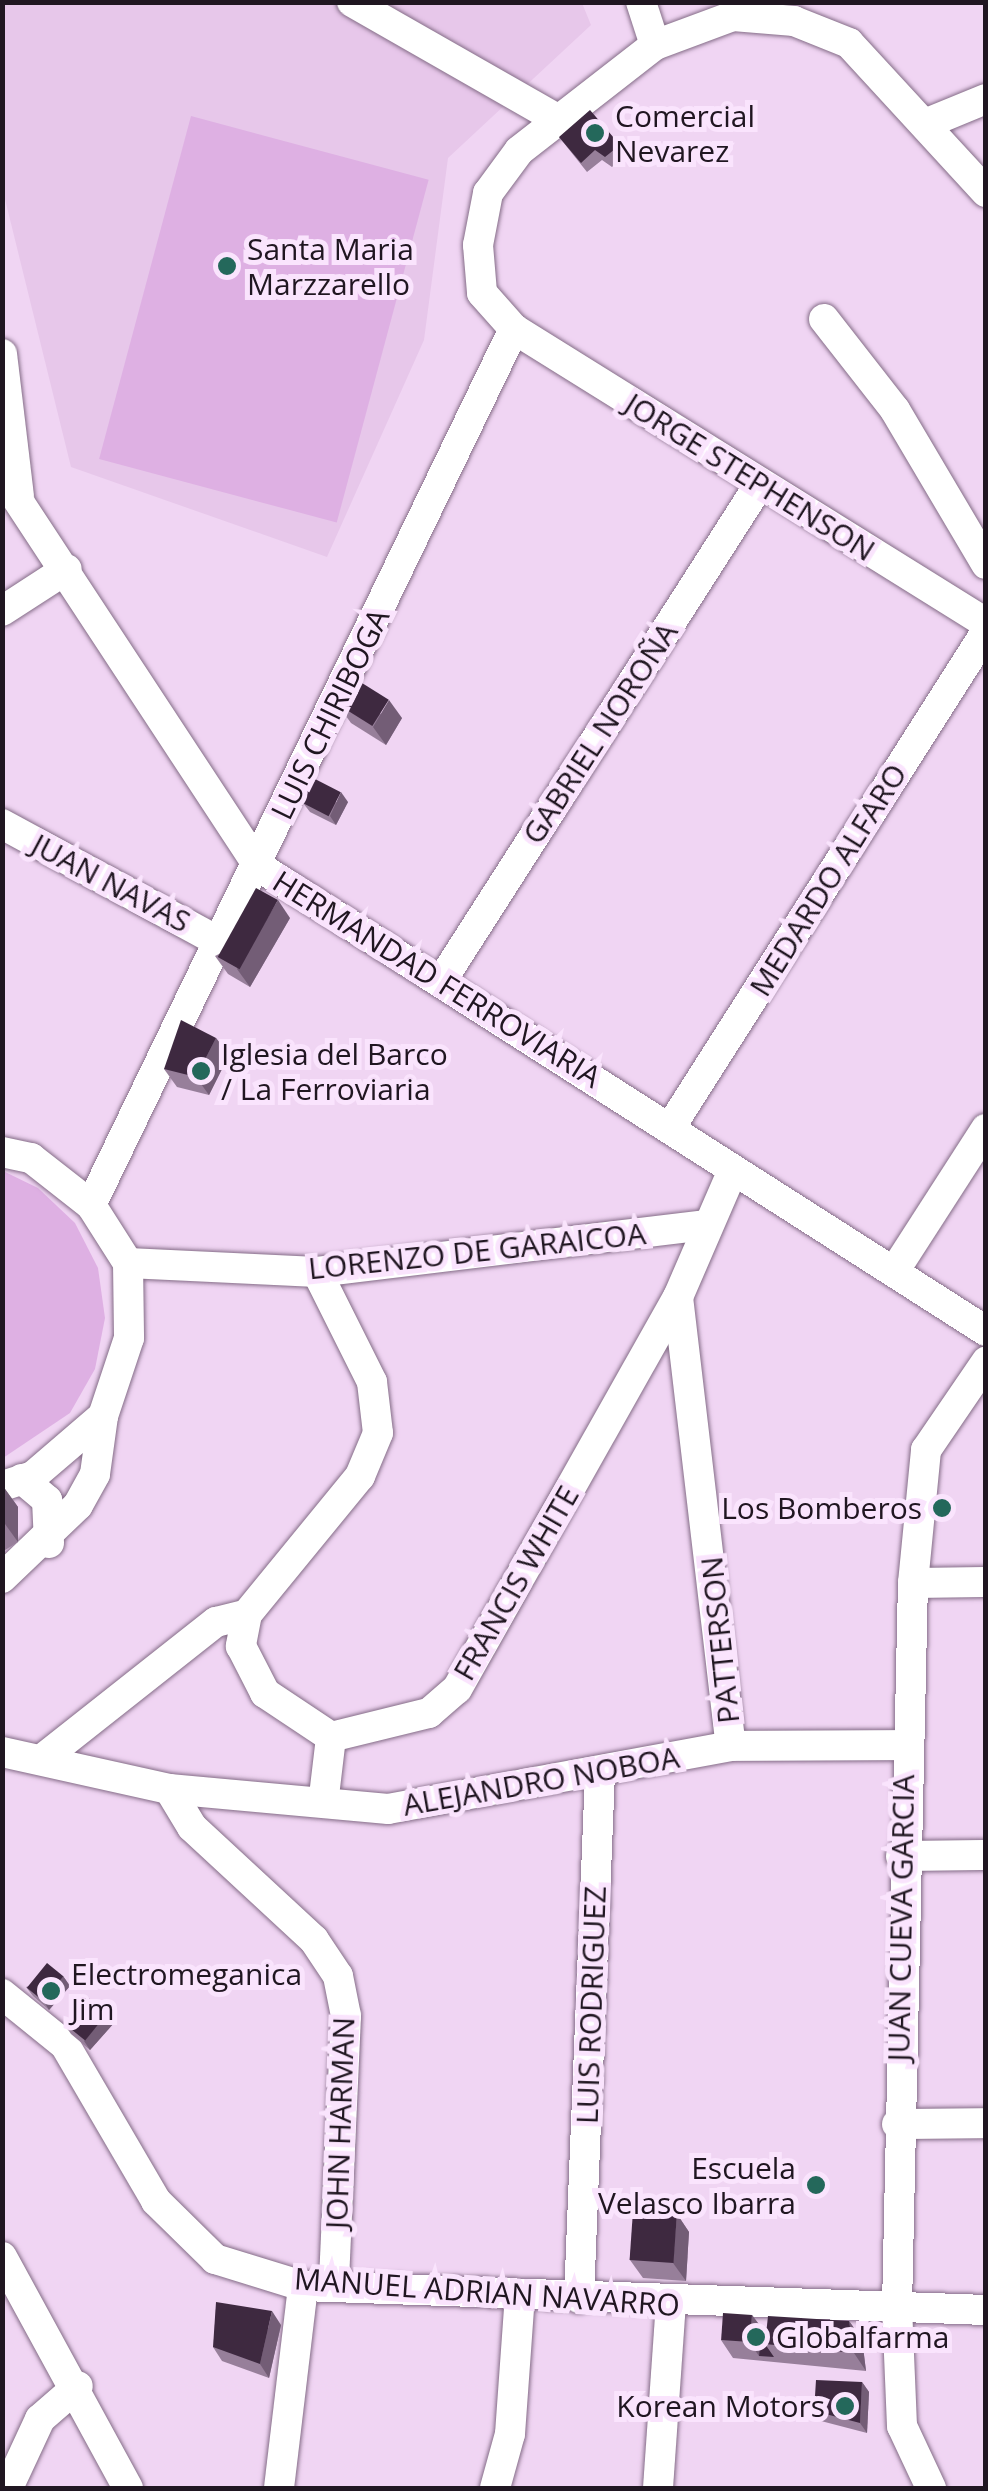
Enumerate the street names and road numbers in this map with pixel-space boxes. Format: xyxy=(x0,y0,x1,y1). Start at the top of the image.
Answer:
street label: JORGE STEPHENSON xyxy=(619,386,881,568)
street label: LUIS CHIRIBOGA xyxy=(263,603,397,825)
street label: GABRIEL NOROÑA xyxy=(515,616,685,850)
street label: MEDARDO ALFARO xyxy=(742,757,914,1003)
street label: JUAN NAVAS xyxy=(26,826,196,940)
street label: HERMANDAD FERROVIARIA xyxy=(266,863,608,1095)
street label: LORENZO DE GARAICOA xyxy=(306,1215,648,1287)
street label: FRANCIS WHITE xyxy=(446,1479,586,1687)
street label: PATTERSON xyxy=(693,1555,747,1725)
street label: ALEJANDRO NOBOA xyxy=(400,1739,682,1823)
street label: JUAN CUEVA GARCIA xyxy=(880,1774,922,2062)
street label: LUIS RODRIGUEZ xyxy=(569,1885,613,2125)
street label: JOHN HARMAN xyxy=(318,2016,362,2230)
street label: MANUEL ADRIAN NAVARRO xyxy=(293,2261,681,2323)

